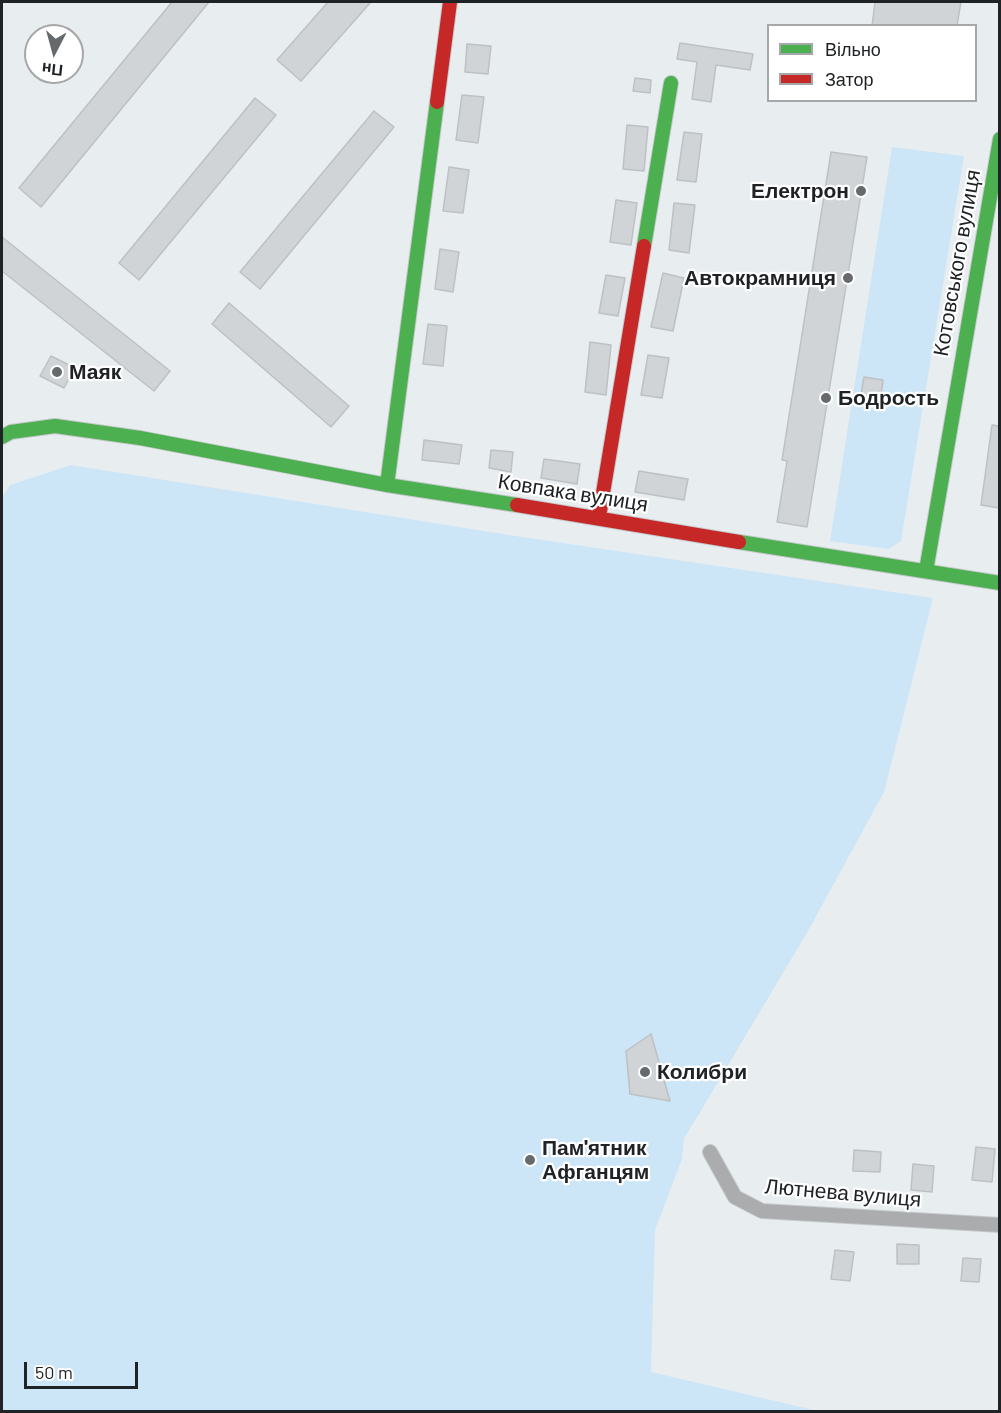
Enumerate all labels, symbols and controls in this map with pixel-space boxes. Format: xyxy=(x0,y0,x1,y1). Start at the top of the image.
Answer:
north arrow xyxy=(24,24,84,84)
legend xyxy=(767,24,977,102)
text: Вільно xyxy=(825,38,881,60)
text: Пн xyxy=(41,60,64,81)
text: Затор xyxy=(825,68,874,90)
street label: Котовського вулиця xyxy=(928,168,986,358)
place label: Електрон xyxy=(751,178,849,204)
marker: Електрон xyxy=(854,184,868,198)
place label: Автокрамниця xyxy=(684,265,836,291)
marker: Автокрамниця xyxy=(841,271,855,285)
place label: Маяк xyxy=(69,359,121,385)
marker: Маяк xyxy=(50,365,64,379)
place label: Бодрость xyxy=(838,385,939,411)
marker: Бодрость xyxy=(819,391,833,405)
street label: Ковпака вулиця xyxy=(496,469,650,517)
place label: Колибри xyxy=(657,1059,747,1085)
marker: Колибри xyxy=(638,1065,652,1079)
place label: Пам'ятник Афганцям xyxy=(542,1135,649,1185)
marker: Пам'ятник Афганцям xyxy=(523,1153,537,1167)
street label: Лютнева вулиця xyxy=(764,1174,922,1212)
scale bar xyxy=(27,1350,141,1388)
text: 50 m xyxy=(35,1361,73,1383)

